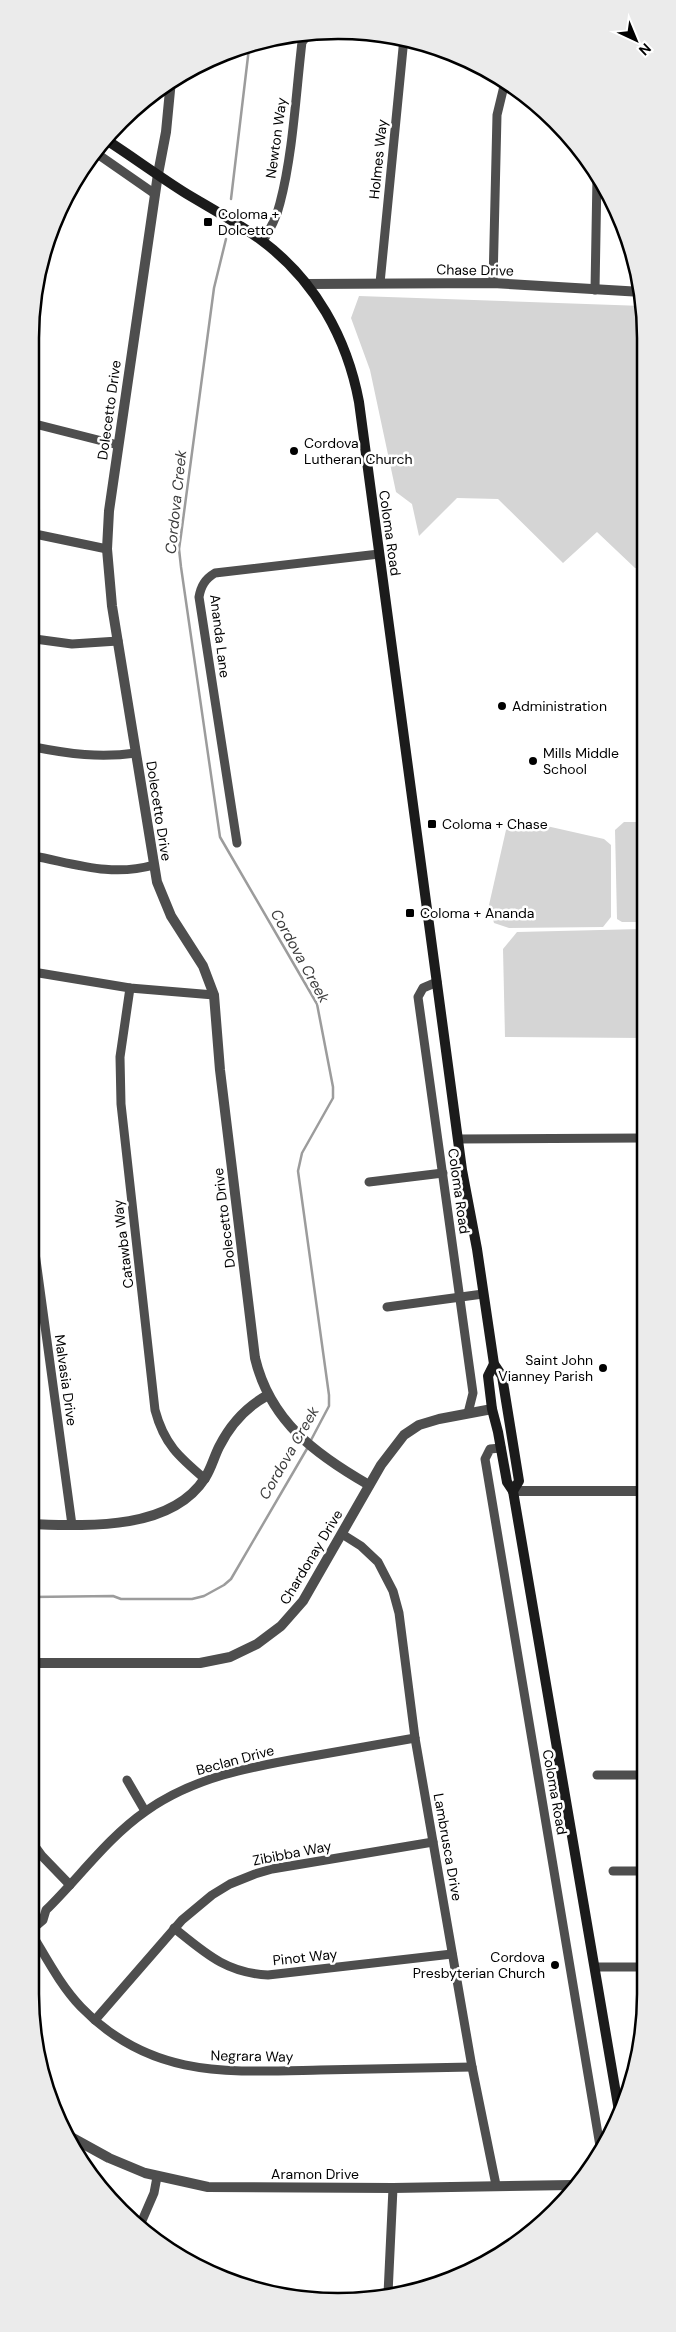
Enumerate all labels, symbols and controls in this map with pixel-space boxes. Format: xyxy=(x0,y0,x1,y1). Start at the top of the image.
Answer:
north arrow xyxy=(611,15,661,65)
text: N xyxy=(635,39,655,59)
street label: Newton Way xyxy=(261,96,291,180)
street label: Holmes Way xyxy=(365,118,391,200)
place label: Coloma + Dolcetto xyxy=(218,205,280,239)
marker: Coloma + Dolcetto xyxy=(202,216,214,228)
street label: Chase Drive xyxy=(436,260,514,280)
street label: Dolecetto Drive xyxy=(93,359,125,461)
place label: Cordova Lutheran Church xyxy=(304,434,413,468)
marker: Cordova Lutheran Church xyxy=(288,445,300,457)
water label: Cordova Creek xyxy=(161,449,191,555)
street label: Coloma Road xyxy=(375,489,405,577)
street label: Ananda Lane xyxy=(206,593,234,679)
place label: Administration xyxy=(512,697,607,715)
marker: Administration xyxy=(496,700,508,712)
place label: Mills Middle School xyxy=(543,744,619,778)
marker: Mills Middle School xyxy=(527,755,539,767)
street label: Dolecetto Drive xyxy=(142,760,176,862)
place label: Coloma + Chase xyxy=(442,815,548,833)
marker: Coloma + Chase xyxy=(426,818,438,830)
place label: Coloma + Ananda xyxy=(420,904,534,922)
water label: Cordova Creek xyxy=(266,906,334,1007)
marker: Coloma + Ananda xyxy=(404,907,416,919)
street label: Coloma Road xyxy=(444,1147,474,1235)
street label: Dolecetto Drive xyxy=(209,1167,239,1269)
street label: Catawba Way xyxy=(109,1198,137,1289)
street label: Malvasia Drive xyxy=(51,1333,81,1427)
place label: Saint John Vianney Parish xyxy=(498,1351,593,1385)
marker: Saint John Vianney Parish xyxy=(597,1362,609,1374)
water label: Cordova Creek xyxy=(254,1403,324,1503)
street label: Chardonay Drive xyxy=(276,1506,346,1608)
street label: Beclan Drive xyxy=(194,1741,276,1779)
street label: Coloma Road xyxy=(539,1748,571,1836)
street label: Lambrusca Drive xyxy=(430,1792,466,1902)
street label: Zibibba Way xyxy=(251,1836,333,1869)
street label: Pinot Way xyxy=(272,1945,338,1969)
place label: Cordova Presbyterian Church xyxy=(413,1948,545,1982)
marker: Cordova Presbyterian Church xyxy=(549,1959,561,1971)
street label: Negrara Way xyxy=(210,2046,294,2066)
street label: Aramon Drive xyxy=(271,2165,359,2183)

